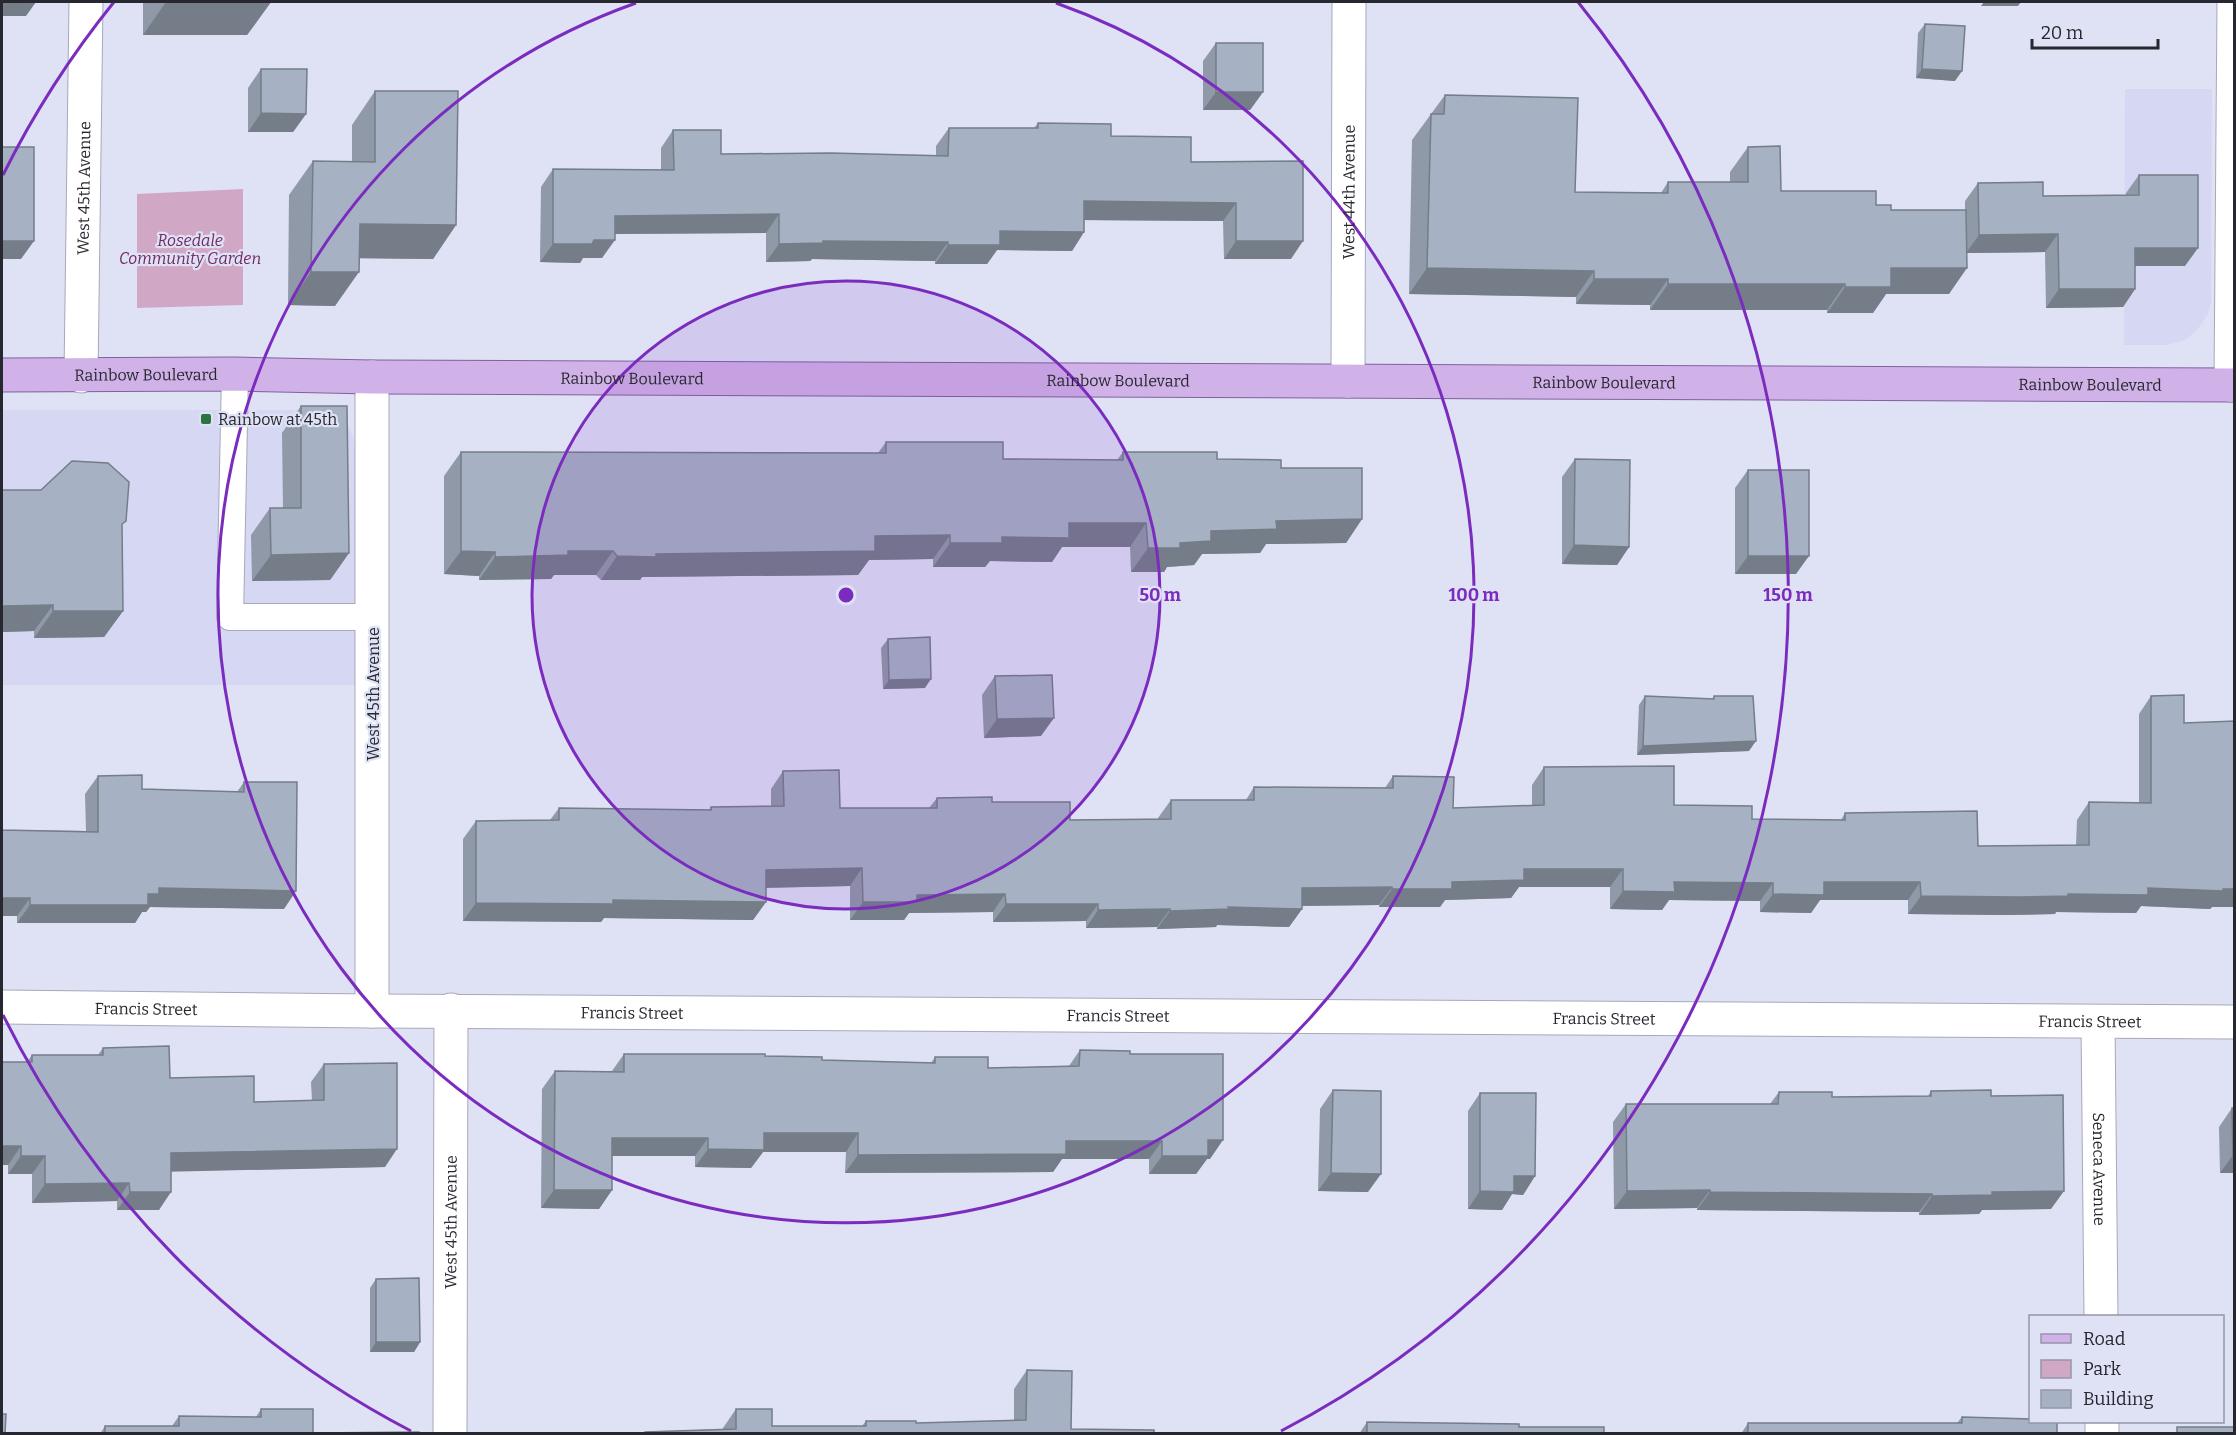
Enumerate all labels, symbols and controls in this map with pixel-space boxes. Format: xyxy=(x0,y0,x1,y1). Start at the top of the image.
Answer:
scale bar xyxy=(2032,12,2158,50)
text: 20 m xyxy=(2041,22,2083,44)
street label: West 45th Avenue xyxy=(73,121,94,255)
street label: West 44th Avenue xyxy=(1339,125,1358,259)
park label: Rosedale Community Garden xyxy=(119,231,261,268)
street label: Rainbow Boulevard xyxy=(74,365,218,384)
street label: Rainbow Boulevard xyxy=(560,368,704,388)
street label: Rainbow Boulevard xyxy=(1046,370,1190,390)
street label: Rainbow Boulevard xyxy=(1532,372,1676,392)
street label: Rainbow Boulevard xyxy=(2018,375,2162,394)
place label: Rainbow at 45th xyxy=(218,410,337,429)
marker: Rainbow at 45th xyxy=(199,412,213,426)
text: 50 m xyxy=(1139,584,1181,606)
text: 100 m xyxy=(1448,584,1500,606)
text: 150 m xyxy=(1763,584,1813,606)
centre of rings xyxy=(836,585,856,605)
street label: West 45th Avenue xyxy=(364,627,383,761)
street label: Francis Street xyxy=(94,999,198,1019)
street label: Francis Street xyxy=(580,1003,684,1022)
street label: Francis Street xyxy=(1066,1006,1170,1025)
street label: Francis Street xyxy=(1552,1008,1656,1028)
street label: Francis Street xyxy=(2038,1011,2142,1031)
street label: Seneca Avenue xyxy=(2089,1112,2110,1226)
street label: West 45th Avenue xyxy=(441,1155,460,1289)
legend xyxy=(2029,1315,2224,1423)
text: Road xyxy=(2083,1328,2126,1350)
text: Park xyxy=(2083,1358,2122,1380)
text: Building xyxy=(2083,1388,2154,1410)

